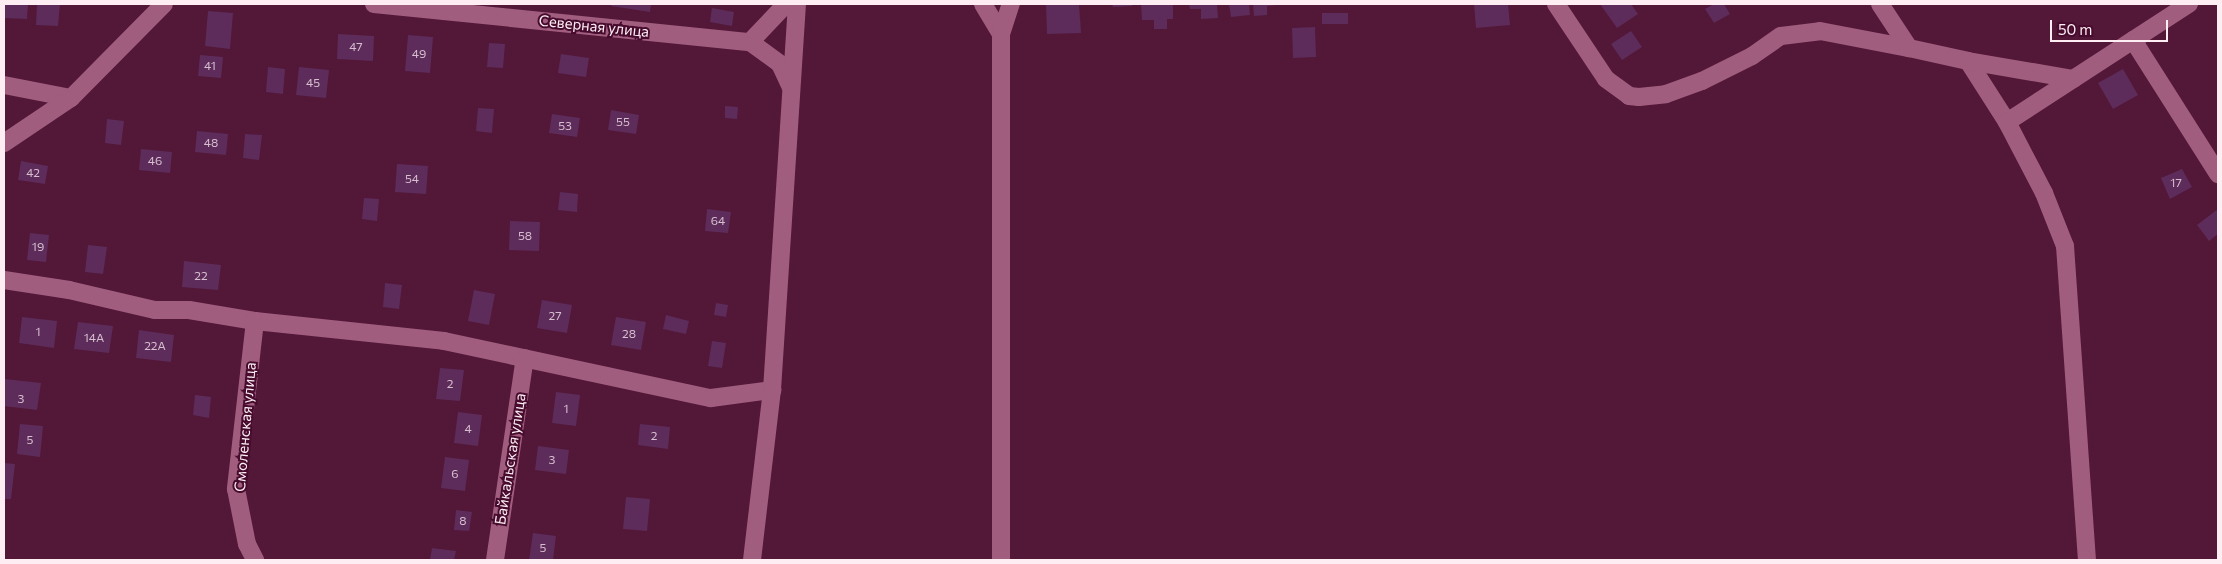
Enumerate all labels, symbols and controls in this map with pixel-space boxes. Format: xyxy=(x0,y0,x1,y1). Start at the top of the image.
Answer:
scale bar xyxy=(2052,10,2170,42)
street label: Северная улица xyxy=(538,11,650,41)
text: 50 m xyxy=(2058,20,2092,38)
house number: 47 xyxy=(349,40,363,54)
house number: 49 xyxy=(412,47,426,61)
house number: 41 xyxy=(204,59,216,73)
house number: 45 xyxy=(306,76,320,90)
house number: 55 xyxy=(616,115,630,129)
house number: 53 xyxy=(558,119,572,133)
house number: 48 xyxy=(204,136,218,150)
house number: 46 xyxy=(148,154,162,168)
house number: 42 xyxy=(26,166,40,180)
house number: 54 xyxy=(405,172,419,186)
house number: 17 xyxy=(2170,176,2182,190)
house number: 64 xyxy=(711,214,725,228)
house number: 58 xyxy=(518,229,532,243)
house number: 19 xyxy=(32,240,44,254)
house number: 22 xyxy=(194,269,208,283)
house number: 27 xyxy=(549,309,561,323)
house number: 1 xyxy=(35,325,41,339)
house number: 28 xyxy=(622,327,636,341)
house number: 14А xyxy=(84,331,104,345)
house number: 22А xyxy=(144,339,166,353)
street label: Смоленская улица xyxy=(230,362,260,492)
house number: 2 xyxy=(447,377,453,391)
house number: 3 xyxy=(18,392,24,406)
street label: Байкальская улица xyxy=(491,392,529,526)
house number: 1 xyxy=(563,402,569,416)
house number: 4 xyxy=(464,422,472,436)
house number: 2 xyxy=(651,429,657,443)
house number: 5 xyxy=(27,433,33,447)
house number: 3 xyxy=(549,453,555,467)
house number: 6 xyxy=(451,467,459,481)
house number: 8 xyxy=(459,514,467,528)
house number: 5 xyxy=(540,541,546,555)

